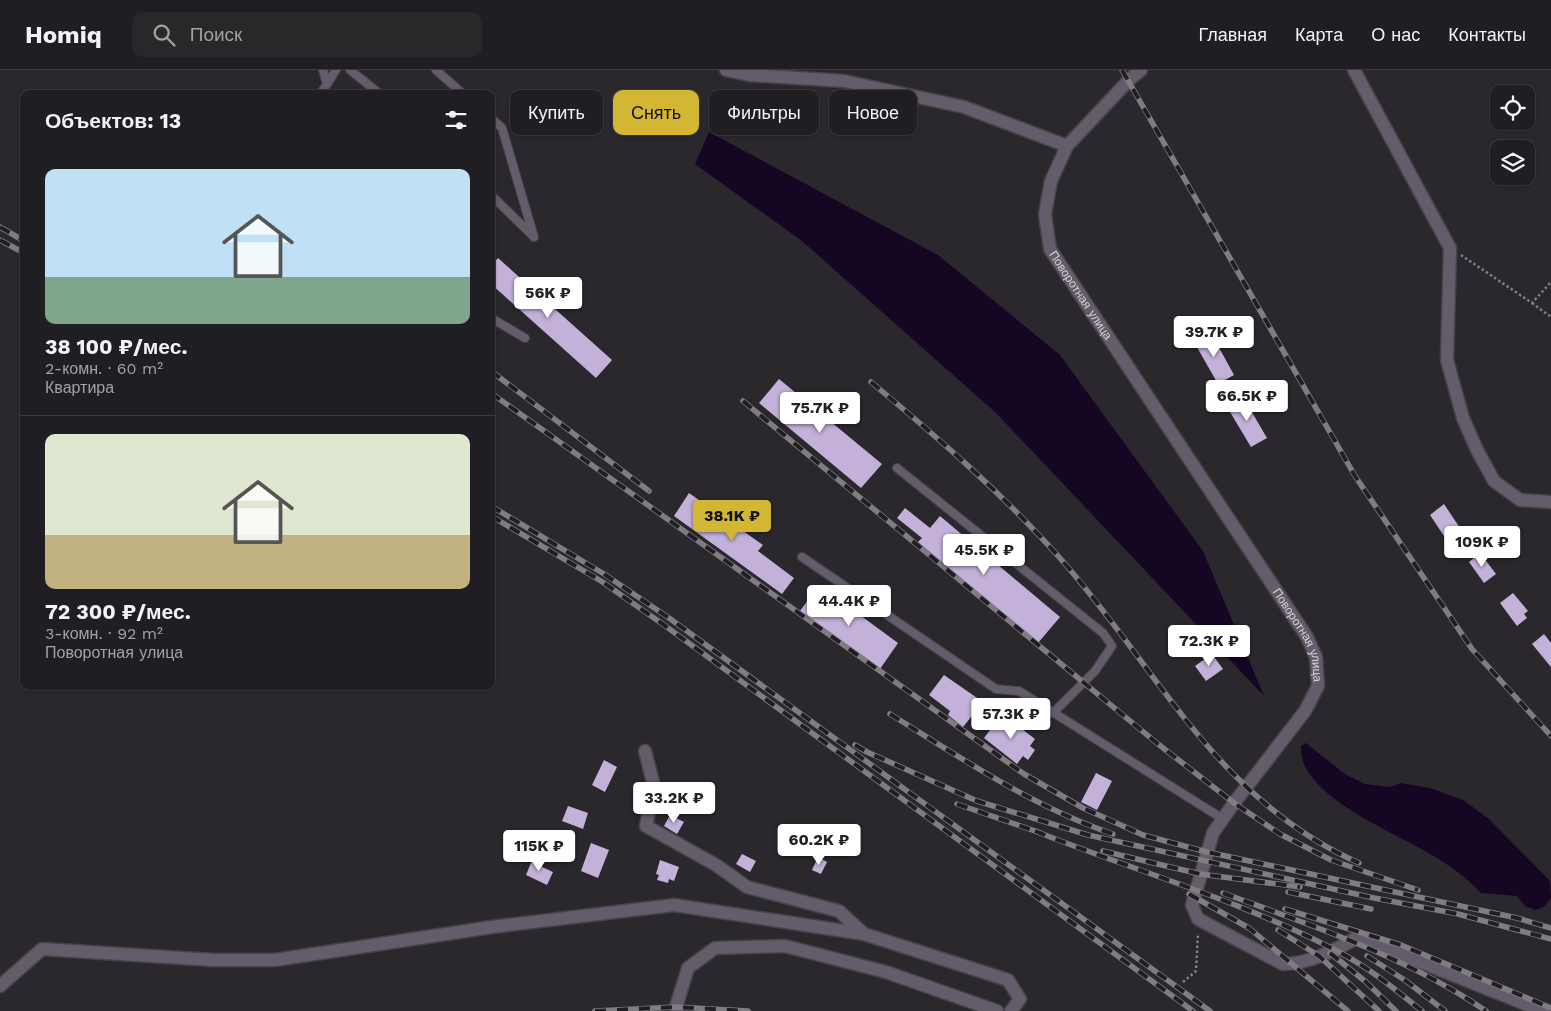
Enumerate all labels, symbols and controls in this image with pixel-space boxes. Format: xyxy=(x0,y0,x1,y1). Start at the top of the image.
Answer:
search box xyxy=(132,12,482,57)
text: Homiq xyxy=(25,21,102,49)
icon: search xyxy=(150,21,178,49)
text: Поиск xyxy=(190,23,242,46)
text: Главная xyxy=(1198,24,1267,45)
text: Карта xyxy=(1295,24,1343,45)
text: О нас xyxy=(1371,24,1420,45)
text: Контакты xyxy=(1448,24,1526,45)
map controls xyxy=(1490,85,1535,185)
button: locate xyxy=(1490,85,1535,130)
chip: Купить xyxy=(510,90,603,135)
chip: Снять xyxy=(613,90,699,135)
chip: Фильтры xyxy=(709,90,819,135)
chip: Новое xyxy=(829,90,917,135)
icon: filters xyxy=(442,106,470,134)
text: Объектов: 13 xyxy=(45,108,181,133)
button: layers xyxy=(1490,140,1535,185)
icon: home xyxy=(213,201,303,291)
street label: Поворотная улица xyxy=(1046,248,1115,343)
pin: 56K ₽ xyxy=(513,276,583,319)
text: 56K ₽ xyxy=(525,283,571,302)
pin: 39.7K ₽ xyxy=(1168,316,1260,358)
text: 39.7K ₽ xyxy=(1185,322,1243,341)
text: 38 100 ₽/мес. xyxy=(45,334,188,359)
text: 2-комн. · 60 m² xyxy=(45,359,163,378)
text: Квартира xyxy=(45,378,114,397)
pin: 66.5K ₽ xyxy=(1201,380,1293,422)
text: 66.5K ₽ xyxy=(1217,386,1277,405)
pin: 75.7K ₽ xyxy=(774,392,866,434)
text: 75.7K ₽ xyxy=(791,398,849,417)
icon: home xyxy=(213,467,303,557)
pin: 38.1K ₽ xyxy=(686,500,778,542)
text: 38.1K ₽ xyxy=(704,506,760,525)
pin: 109K ₽ xyxy=(1441,526,1523,568)
text: 109K ₽ xyxy=(1455,532,1509,551)
pin: 45.5K ₽ xyxy=(938,534,1030,576)
text: 45.5K ₽ xyxy=(954,540,1014,559)
pin: 44.4K ₽ xyxy=(803,584,895,627)
street label: Поворотная улица xyxy=(1270,586,1325,683)
text: 44.4K ₽ xyxy=(818,591,880,610)
text: 72 300 ₽/мес. xyxy=(45,599,191,624)
text: 3-комн. · 92 m² xyxy=(45,624,163,643)
pin: 72.3K ₽ xyxy=(1163,624,1255,667)
text: 72.3K ₽ xyxy=(1179,631,1239,650)
text: Поворотная улица xyxy=(45,643,183,662)
pin: 57.3K ₽ xyxy=(965,698,1057,740)
text: 57.3K ₽ xyxy=(982,704,1040,723)
pin: 33.2K ₽ xyxy=(628,782,720,824)
text: 33.2K ₽ xyxy=(644,788,704,807)
pin: 60.2K ₽ xyxy=(773,824,865,866)
pin: 115K ₽ xyxy=(498,830,580,872)
text: 60.2K ₽ xyxy=(789,830,849,849)
text: 115K ₽ xyxy=(514,836,564,855)

